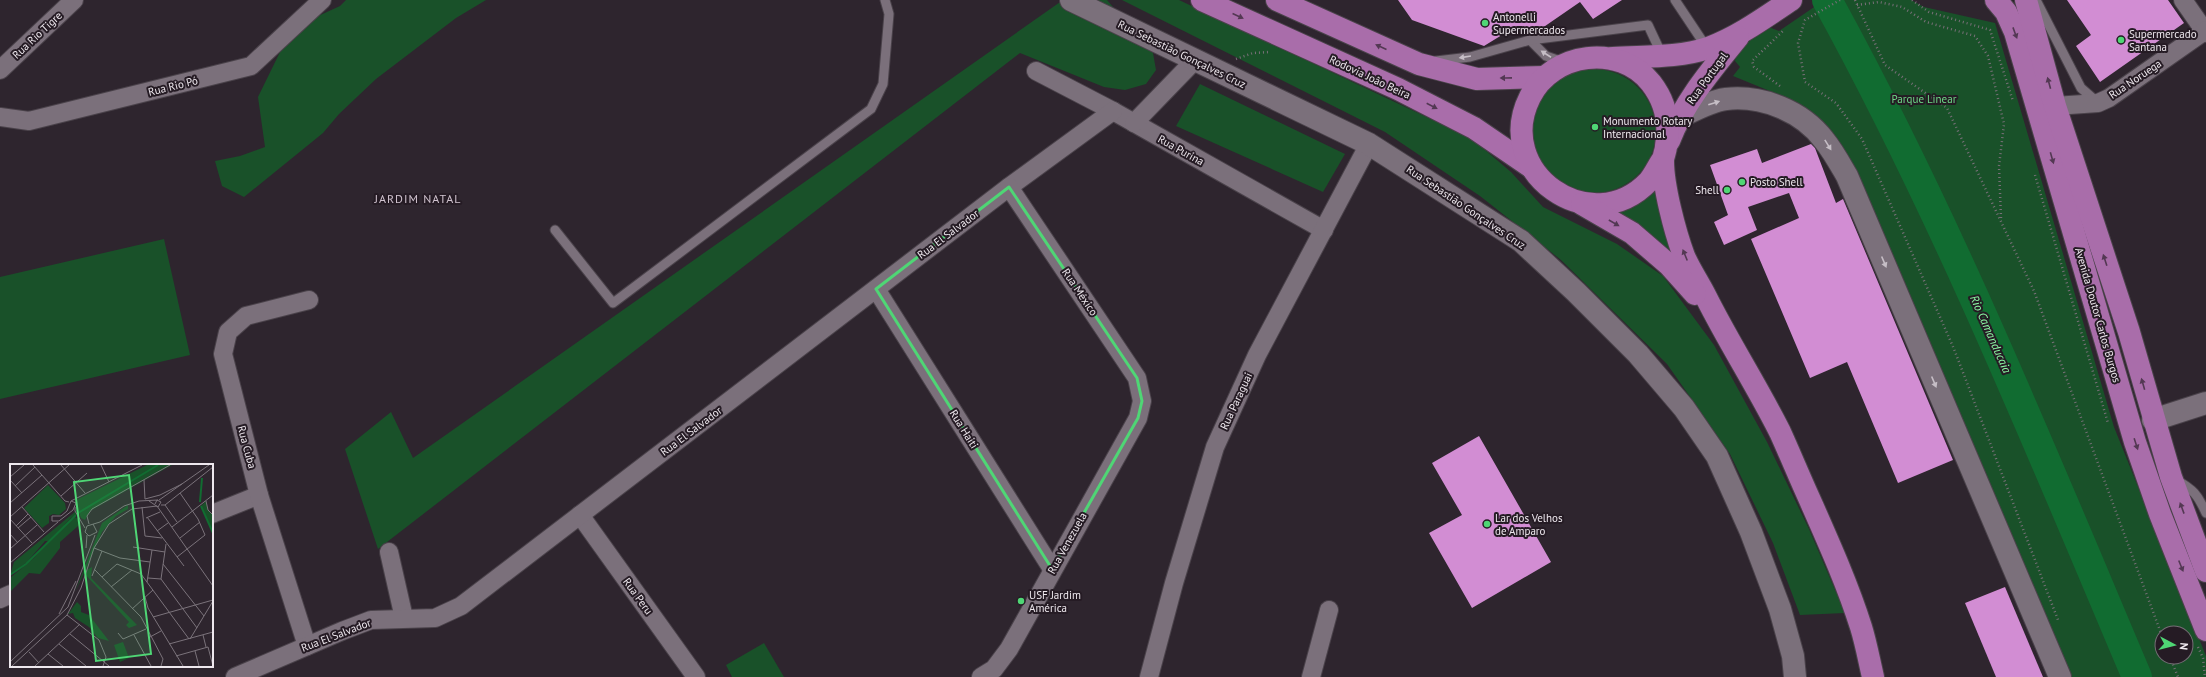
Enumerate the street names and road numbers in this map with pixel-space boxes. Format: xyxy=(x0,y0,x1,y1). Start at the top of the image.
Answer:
street label: Rua Rio Tigre xyxy=(9,8,65,62)
street label: Rua Sebastião Gonçalves Cruz xyxy=(1116,17,1248,91)
street label: Rua Portugal xyxy=(1683,49,1731,107)
street label: Rodovia João Beira xyxy=(1327,52,1413,102)
street label: Rua Noruega xyxy=(2106,56,2164,102)
street label: Rua Rio Pó xyxy=(147,73,199,99)
street label: Rua Purina xyxy=(1155,132,1207,168)
street label: Rua Sebastião Gonçalves Cruz xyxy=(1404,162,1528,252)
street label: Rua El Salvador xyxy=(914,206,982,262)
street label: Avenida Doutor Carlos Burgos xyxy=(2072,246,2124,384)
street label: Rua México xyxy=(1059,266,1101,318)
street label: Rua Paraguai xyxy=(1217,370,1255,432)
street label: Rua El Salvador xyxy=(657,403,725,459)
street label: Rua Haiti xyxy=(947,407,981,451)
street label: Rua Cuba xyxy=(235,424,259,470)
street label: Rua Venezuela xyxy=(1044,510,1090,576)
street label: Rua Peru xyxy=(620,575,656,617)
street label: Rua El Salvador xyxy=(299,615,373,655)

